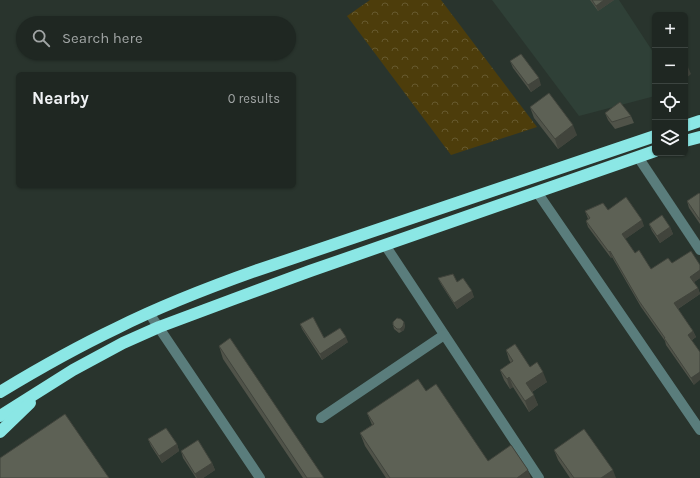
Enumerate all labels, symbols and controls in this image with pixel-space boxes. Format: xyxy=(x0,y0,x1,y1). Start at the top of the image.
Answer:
map controls xyxy=(652,12,688,156)
button: + xyxy=(652,12,688,48)
search box xyxy=(16,16,296,60)
icon: search xyxy=(30,27,52,49)
text: Search here xyxy=(62,29,143,47)
button: − xyxy=(652,48,688,84)
button: locate xyxy=(652,84,688,120)
text: Nearby xyxy=(32,88,89,108)
text: 0 results xyxy=(228,91,280,106)
button: layers xyxy=(652,120,688,156)

